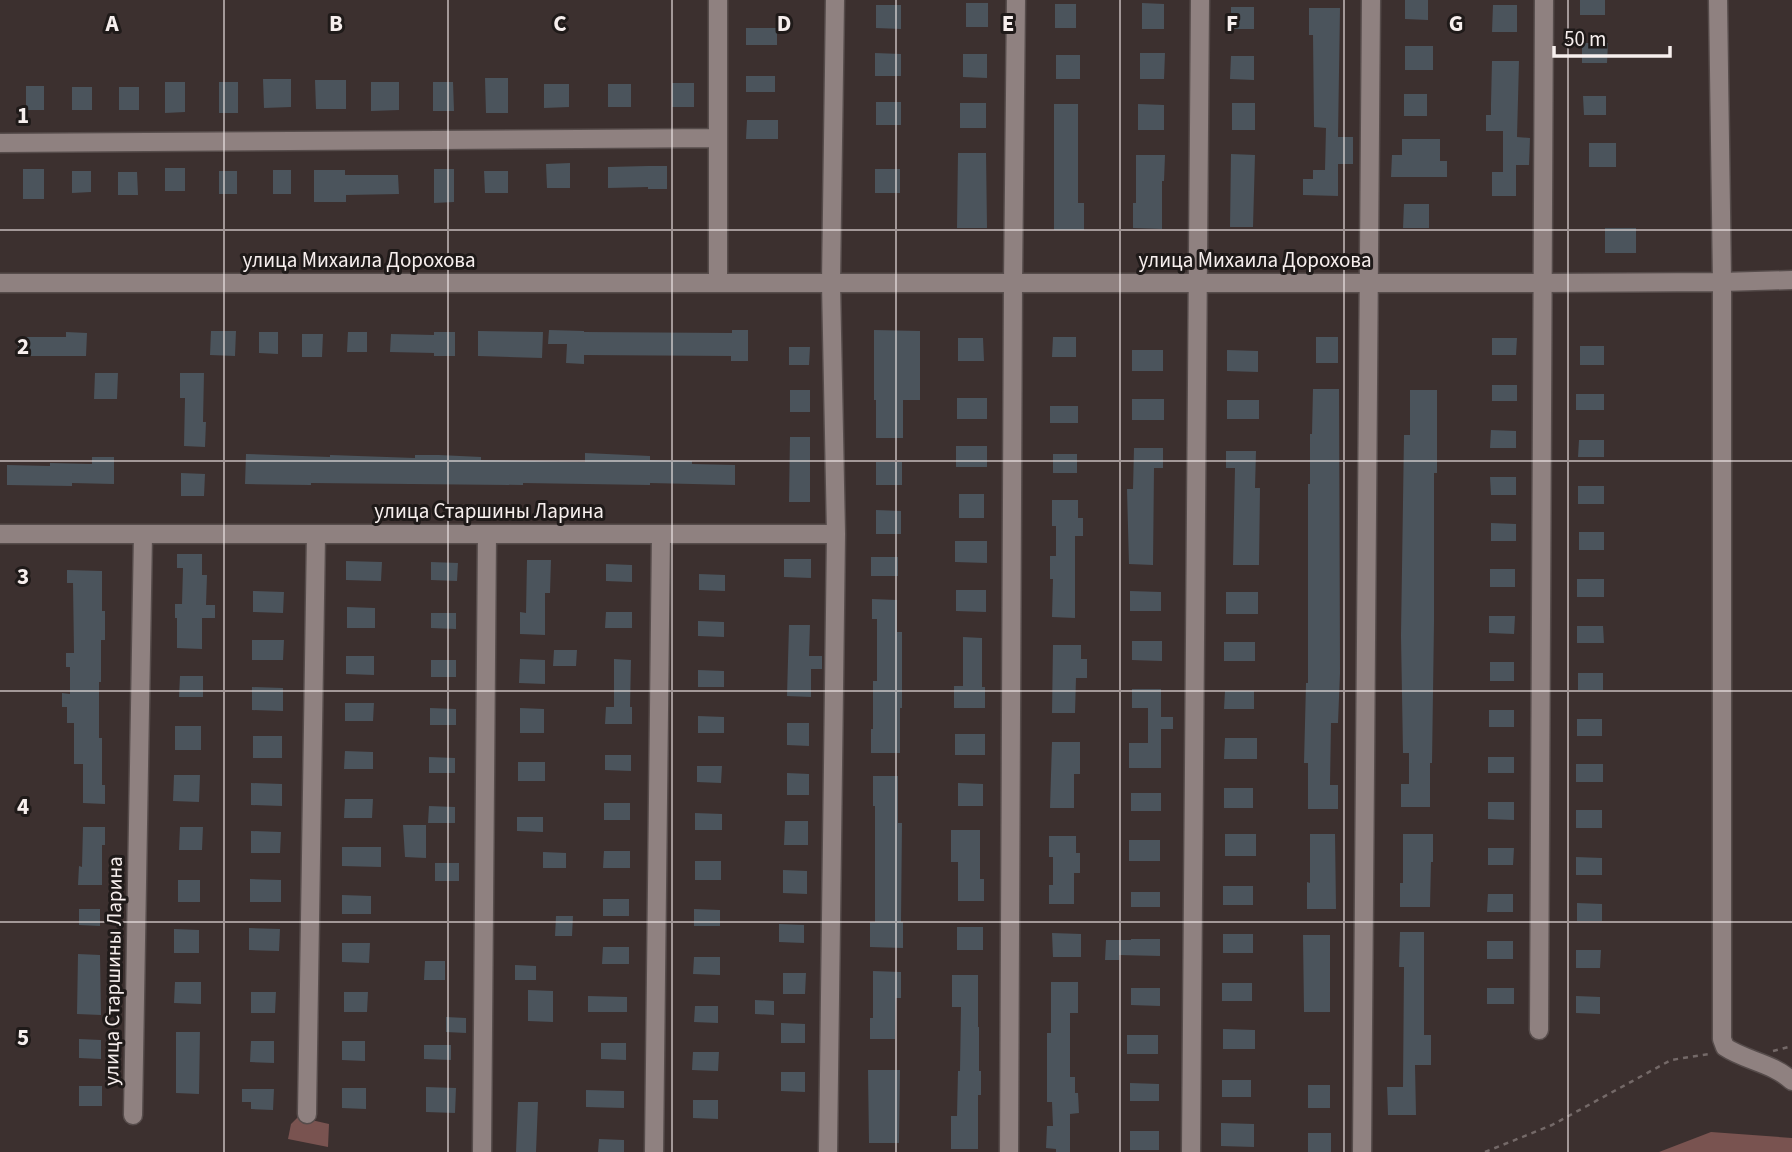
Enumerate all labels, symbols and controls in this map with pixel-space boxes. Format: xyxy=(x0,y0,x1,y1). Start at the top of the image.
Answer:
text: A xyxy=(104,7,119,40)
text: B xyxy=(329,7,343,40)
text: C xyxy=(553,7,567,40)
text: D xyxy=(777,7,791,40)
text: E xyxy=(1002,7,1014,40)
text: F xyxy=(1226,7,1238,40)
text: G xyxy=(1449,7,1463,40)
scale bar xyxy=(1554,14,1670,58)
text: 50 m xyxy=(1564,24,1606,54)
text: 1 xyxy=(17,99,29,132)
street label: улица Михаила Дорохова xyxy=(242,245,476,275)
street label: улица Михаила Дорохова xyxy=(1138,245,1372,275)
text: 2 xyxy=(17,330,29,363)
street label: улица Старшины Ларина xyxy=(374,496,604,526)
text: 3 xyxy=(17,560,29,593)
text: 4 xyxy=(17,790,29,823)
street label: улица Старшины Ларина xyxy=(96,856,130,1086)
text: 5 xyxy=(17,1021,29,1054)

